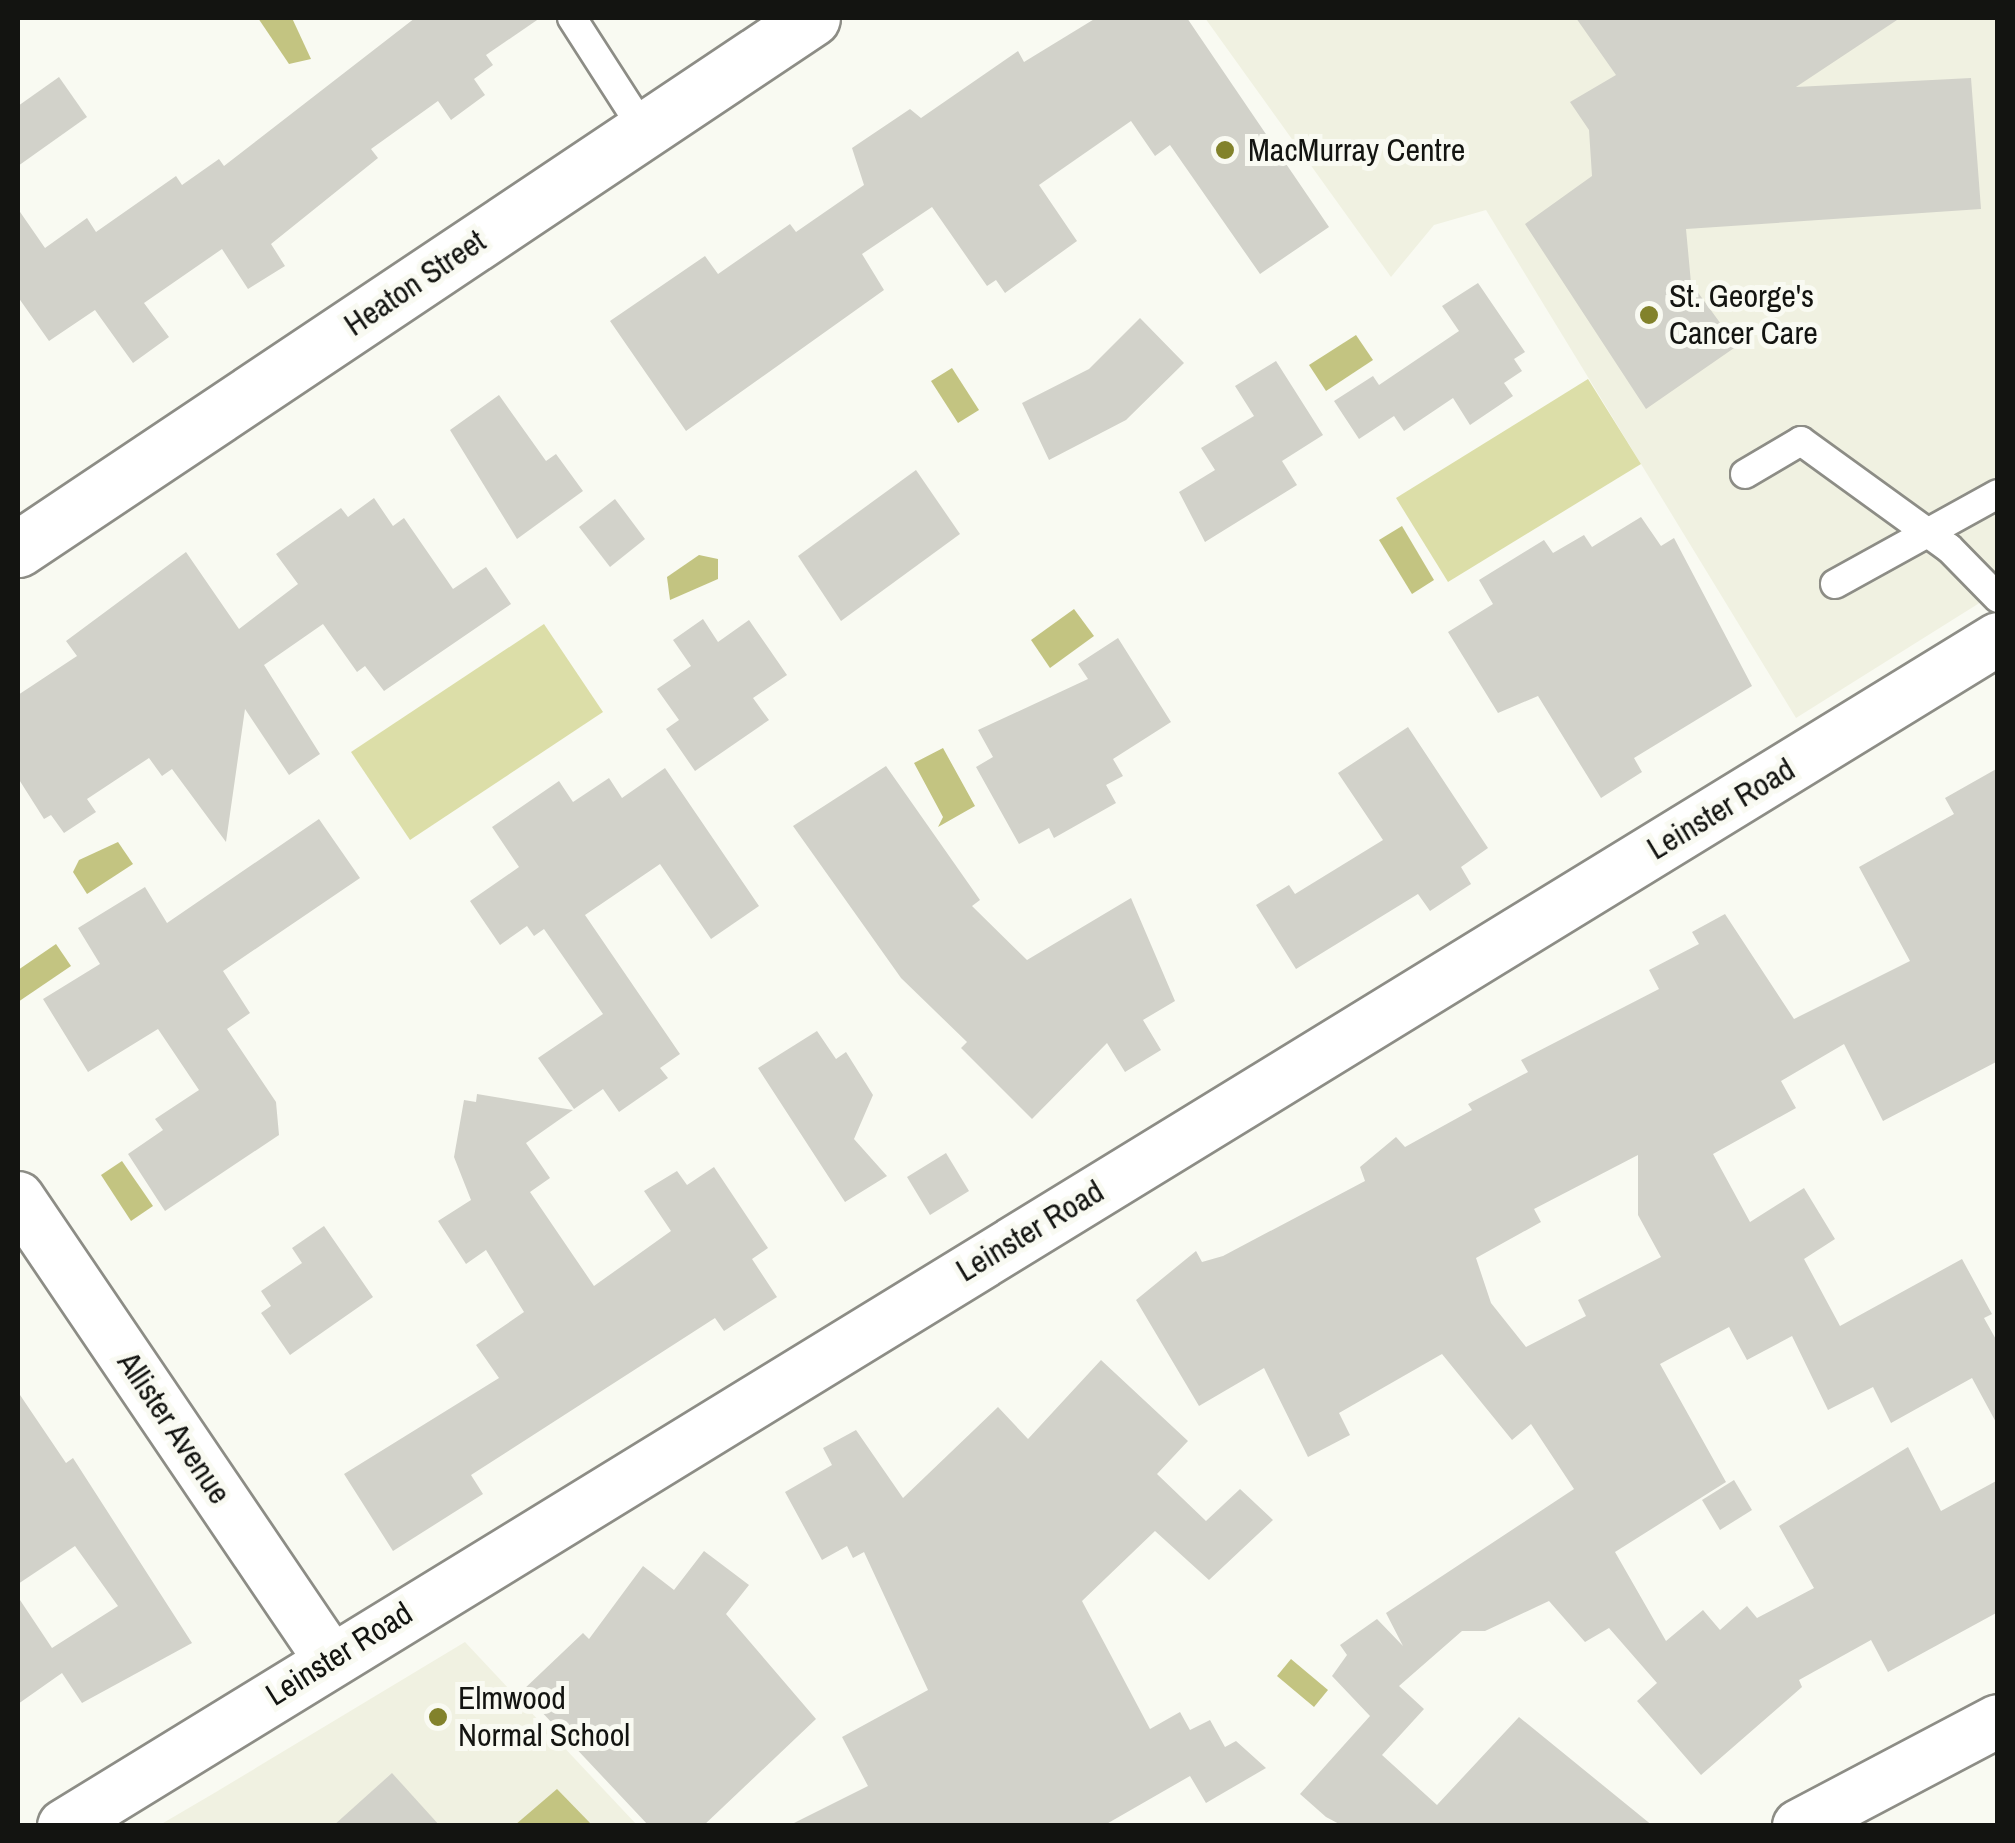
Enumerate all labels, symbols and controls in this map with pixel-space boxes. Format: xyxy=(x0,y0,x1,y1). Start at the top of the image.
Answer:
place label: MacMurray Centre xyxy=(1248,131,1465,169)
marker: MacMurray Centre xyxy=(1212,137,1238,163)
street label: Heaton Street xyxy=(337,222,493,344)
place label: St. George's Cancer Care xyxy=(1669,278,1818,353)
marker: St. George's Cancer Care xyxy=(1638,304,1660,326)
street label: Leinster Road xyxy=(1640,750,1802,868)
street label: Leinster Road xyxy=(949,1172,1111,1290)
street label: Allister Avenue xyxy=(109,1344,239,1512)
street label: Leinster Road xyxy=(259,1594,419,1714)
place label: Elmwood Normal School xyxy=(458,1680,630,1755)
marker: Elmwood Normal School xyxy=(427,1706,449,1728)

